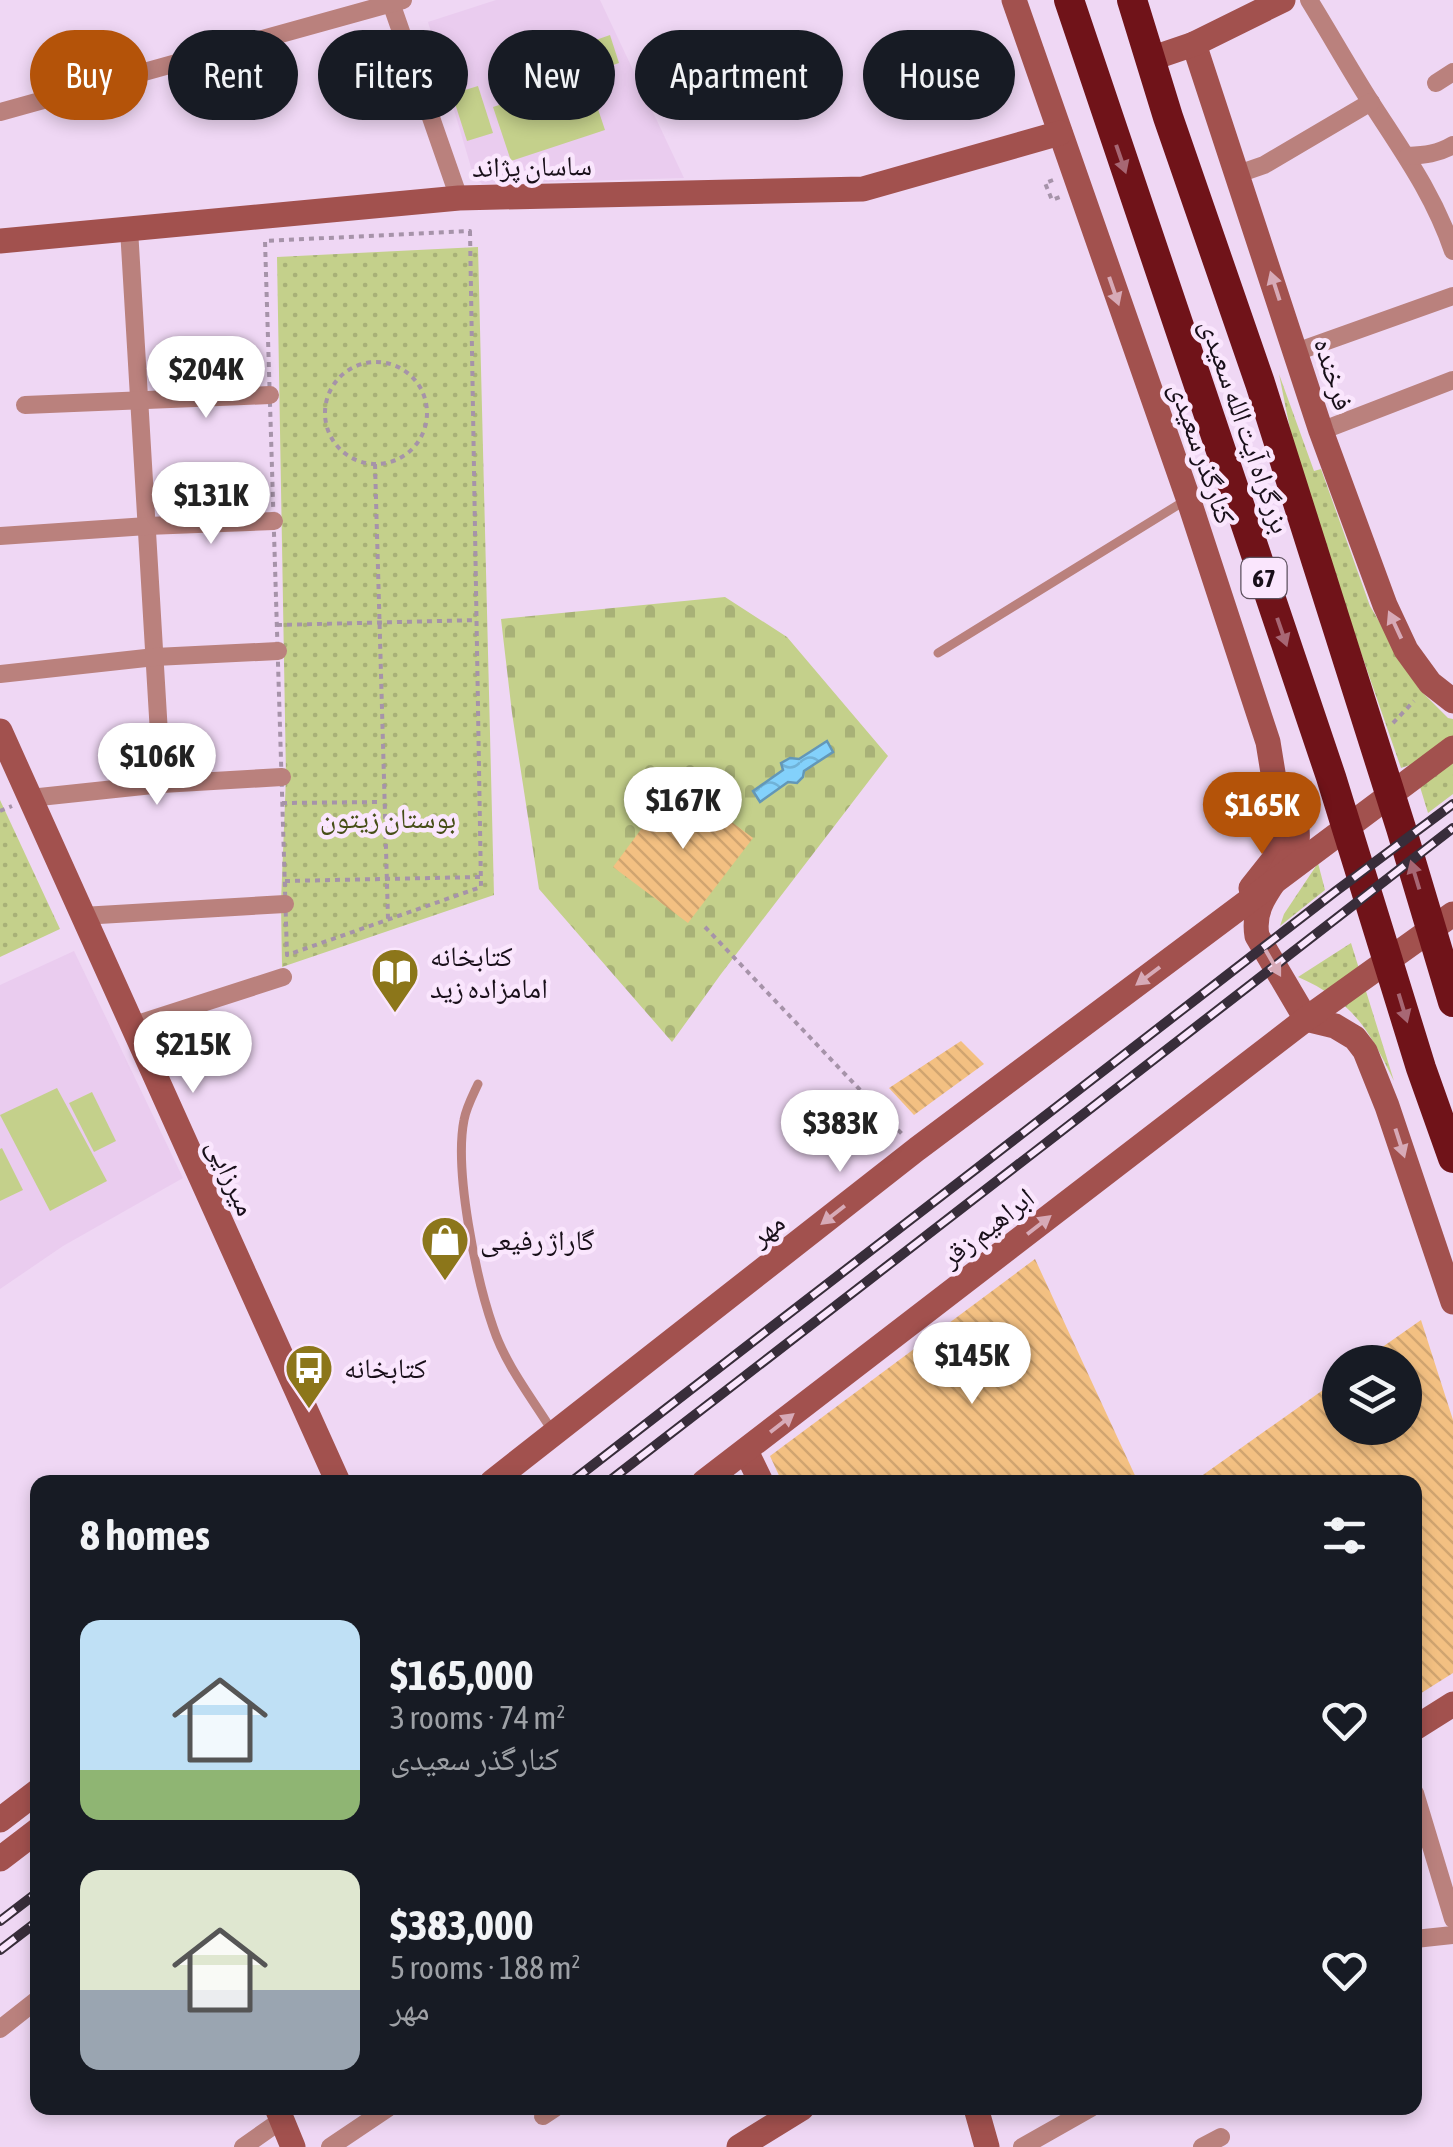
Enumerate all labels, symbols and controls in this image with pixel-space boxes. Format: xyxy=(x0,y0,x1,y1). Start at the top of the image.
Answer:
chip: Buy xyxy=(30,30,148,120)
chip: Rent xyxy=(168,30,298,120)
chip: Filters xyxy=(318,30,468,120)
chip: New xyxy=(488,30,615,120)
chip: Apartment xyxy=(635,30,843,120)
chip: House xyxy=(863,30,1015,120)
one-way arrow xyxy=(1115,144,1130,174)
street label: ساسان پژاند xyxy=(472,149,592,184)
one-way arrow xyxy=(1266,271,1281,301)
one-way arrow xyxy=(1107,276,1122,306)
street label: بزرگراه آیت الله سعیدی xyxy=(1193,315,1298,538)
street label: فرخنده xyxy=(1308,334,1360,414)
pin: $204K xyxy=(136,336,276,421)
text: $204K xyxy=(169,350,243,387)
street label: کنارگذر سعیدی xyxy=(1163,378,1242,529)
pin: $131K xyxy=(141,462,281,547)
text: $131K xyxy=(174,476,248,513)
road number: 67 xyxy=(1242,558,1286,598)
one-way arrow xyxy=(1386,611,1403,640)
one-way arrow xyxy=(1275,618,1290,648)
pin: $106K xyxy=(87,723,227,808)
text: $106K xyxy=(120,737,194,774)
pin: $167K xyxy=(613,767,753,852)
pin: $165K xyxy=(1192,772,1332,857)
text: $167K xyxy=(646,781,720,818)
text: $165K xyxy=(1225,786,1299,823)
park label: بوستان زیتون xyxy=(320,802,456,835)
one-way arrow xyxy=(1407,859,1422,890)
place label: کتابخانه امامزاده زید xyxy=(430,940,548,1004)
library icon: کتابخانه امامزاده زید xyxy=(369,946,421,1014)
one-way arrow xyxy=(1263,949,1281,977)
one-way arrow xyxy=(1135,966,1161,986)
one-way arrow xyxy=(1396,994,1411,1024)
pin: $215K xyxy=(123,1011,263,1096)
text: $215K xyxy=(156,1025,230,1062)
pin: $383K xyxy=(770,1090,910,1175)
text: $383K xyxy=(803,1104,877,1141)
one-way arrow xyxy=(1393,1128,1408,1158)
street label: میرزایی xyxy=(199,1134,263,1221)
street label: ابراهیم زقر xyxy=(933,1181,1042,1276)
one-way arrow xyxy=(820,1205,846,1225)
street label: مهر xyxy=(743,1206,791,1253)
shop icon: گاراژ رفیعی xyxy=(419,1214,471,1282)
one-way arrow xyxy=(1026,1215,1052,1235)
place label: گاراژ رفیعی xyxy=(480,1224,595,1258)
pin: $145K xyxy=(902,1322,1042,1407)
text: $145K xyxy=(935,1336,1009,1373)
bus stop icon: کتابخانه xyxy=(283,1342,335,1410)
map controls xyxy=(1322,1345,1422,1445)
button: layers xyxy=(1322,1345,1422,1445)
place label: کتابخانه xyxy=(344,1352,427,1384)
one-way arrow xyxy=(769,1413,795,1434)
icon: filters xyxy=(1317,1508,1372,1563)
text: 8 homes xyxy=(80,1511,210,1559)
text: $165,000 xyxy=(390,1651,534,1699)
icon: home xyxy=(160,1660,280,1780)
icon: heart xyxy=(1317,1693,1372,1748)
text: 3 rooms · 74 m² xyxy=(390,1699,565,1736)
text: کنارگذر سعیدی xyxy=(390,1740,559,1777)
text: $383,000 xyxy=(390,1901,534,1949)
icon: home xyxy=(160,1910,280,2030)
icon: heart xyxy=(1317,1943,1372,1998)
text: 5 rooms · 188 m² xyxy=(390,1949,580,1986)
text: مهر xyxy=(390,1990,430,2027)

